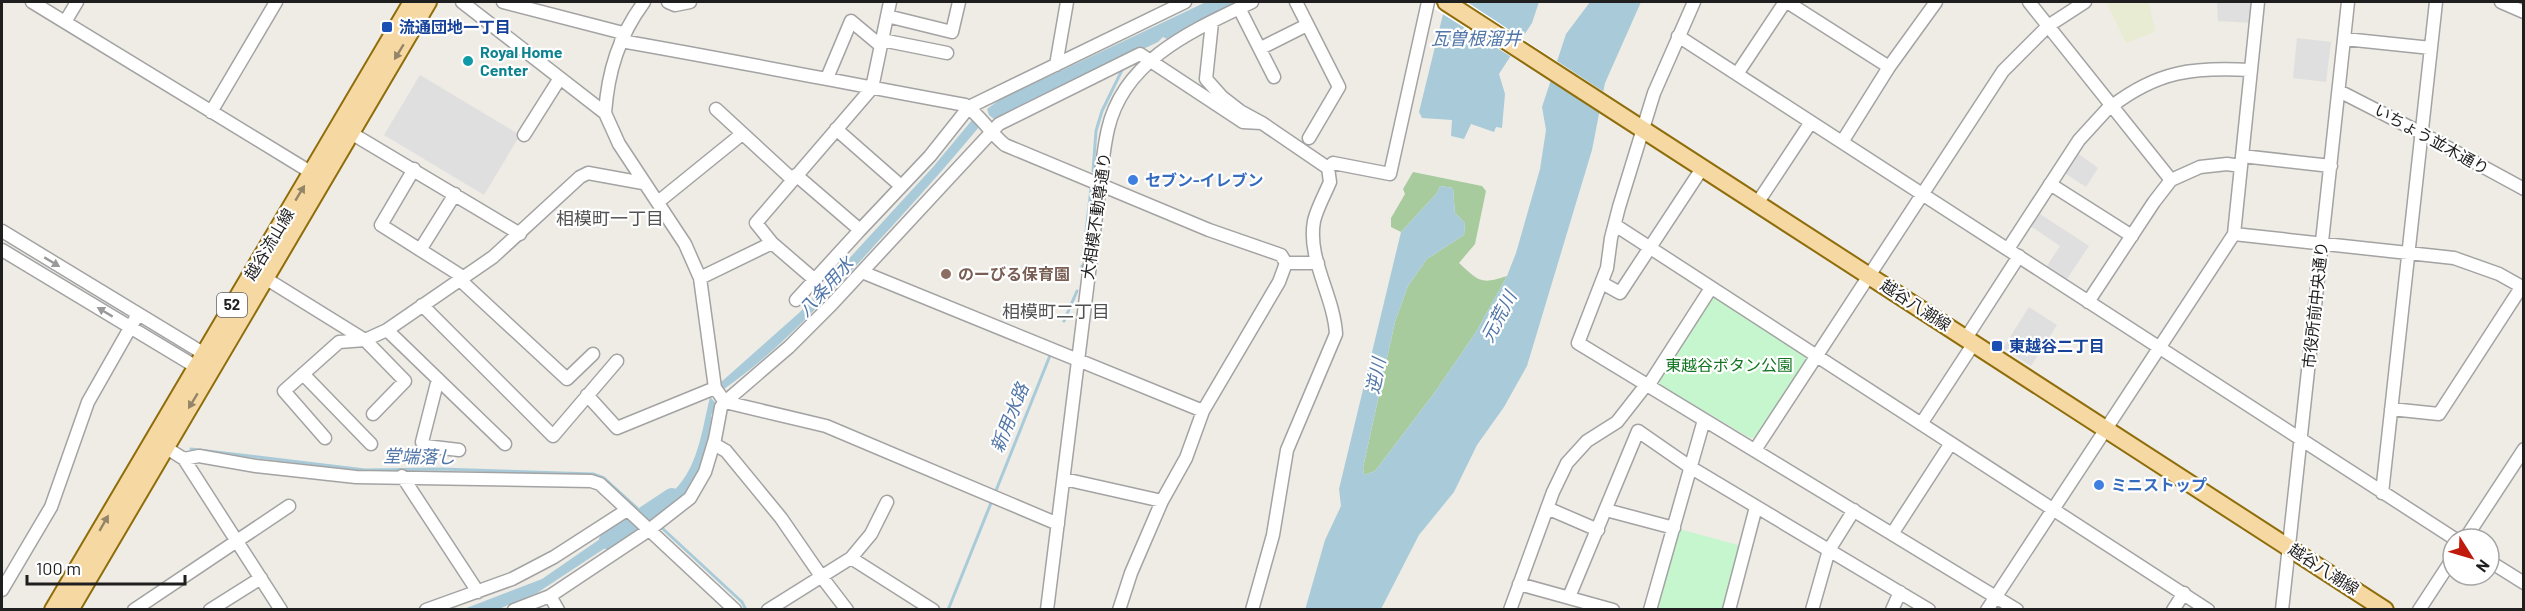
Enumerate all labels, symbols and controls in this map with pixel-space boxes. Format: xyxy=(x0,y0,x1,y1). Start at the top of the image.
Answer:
place label: 流通団地一丁目 xyxy=(399,17,511,36)
marker: 流通団地一丁目 xyxy=(380,20,394,34)
water label: 瓦曽根溜井 xyxy=(1431,27,1523,49)
place label: Royal Home Center xyxy=(480,42,563,79)
one-way arrow xyxy=(393,44,404,60)
marker: Royal Home Center xyxy=(461,54,475,68)
street label: いちょう並木通り xyxy=(2372,99,2493,178)
street label: 大相模不動尊通り xyxy=(1077,151,1114,281)
place label: セブン-イレブン xyxy=(1145,170,1264,189)
marker: セブン-イレブン xyxy=(1126,173,1140,187)
one-way arrow xyxy=(295,184,305,201)
street label: 越谷流山線 xyxy=(240,205,297,283)
district label: 相模町一丁目 xyxy=(556,207,664,229)
street label: 市役所前中央通り xyxy=(2298,240,2331,370)
water label: 八条用水 xyxy=(793,251,859,320)
one-way arrow xyxy=(44,256,60,267)
place label: のーびる保育園 xyxy=(958,264,1070,283)
marker: のーびる保育園 xyxy=(939,267,953,281)
street label: 越谷八潮線 xyxy=(1878,275,1955,334)
water label: 元荒川 xyxy=(1476,286,1521,346)
road number: 52 xyxy=(217,293,247,317)
district label: 相模町二丁目 xyxy=(1002,300,1110,322)
one-way arrow xyxy=(97,307,113,318)
place label: 東越谷二丁目 xyxy=(2009,336,2105,355)
marker: 東越谷二丁目 xyxy=(1990,339,2004,353)
water label: 逆川 xyxy=(1361,354,1390,396)
park label: 東越谷ボタン公園 xyxy=(1665,355,1793,374)
water label: 新用水路 xyxy=(985,378,1034,455)
one-way arrow xyxy=(188,393,199,409)
water label: 堂端落し xyxy=(383,444,455,468)
place label: ミニストップ xyxy=(2111,475,2207,494)
marker: ミニストップ xyxy=(2092,478,2106,492)
one-way arrow xyxy=(98,515,109,531)
north arrow xyxy=(2441,527,2501,587)
street label: 越谷八潮線 xyxy=(2286,539,2363,598)
scale bar xyxy=(27,548,184,586)
text: N xyxy=(2473,556,2494,576)
text: 100 m xyxy=(36,557,81,579)

